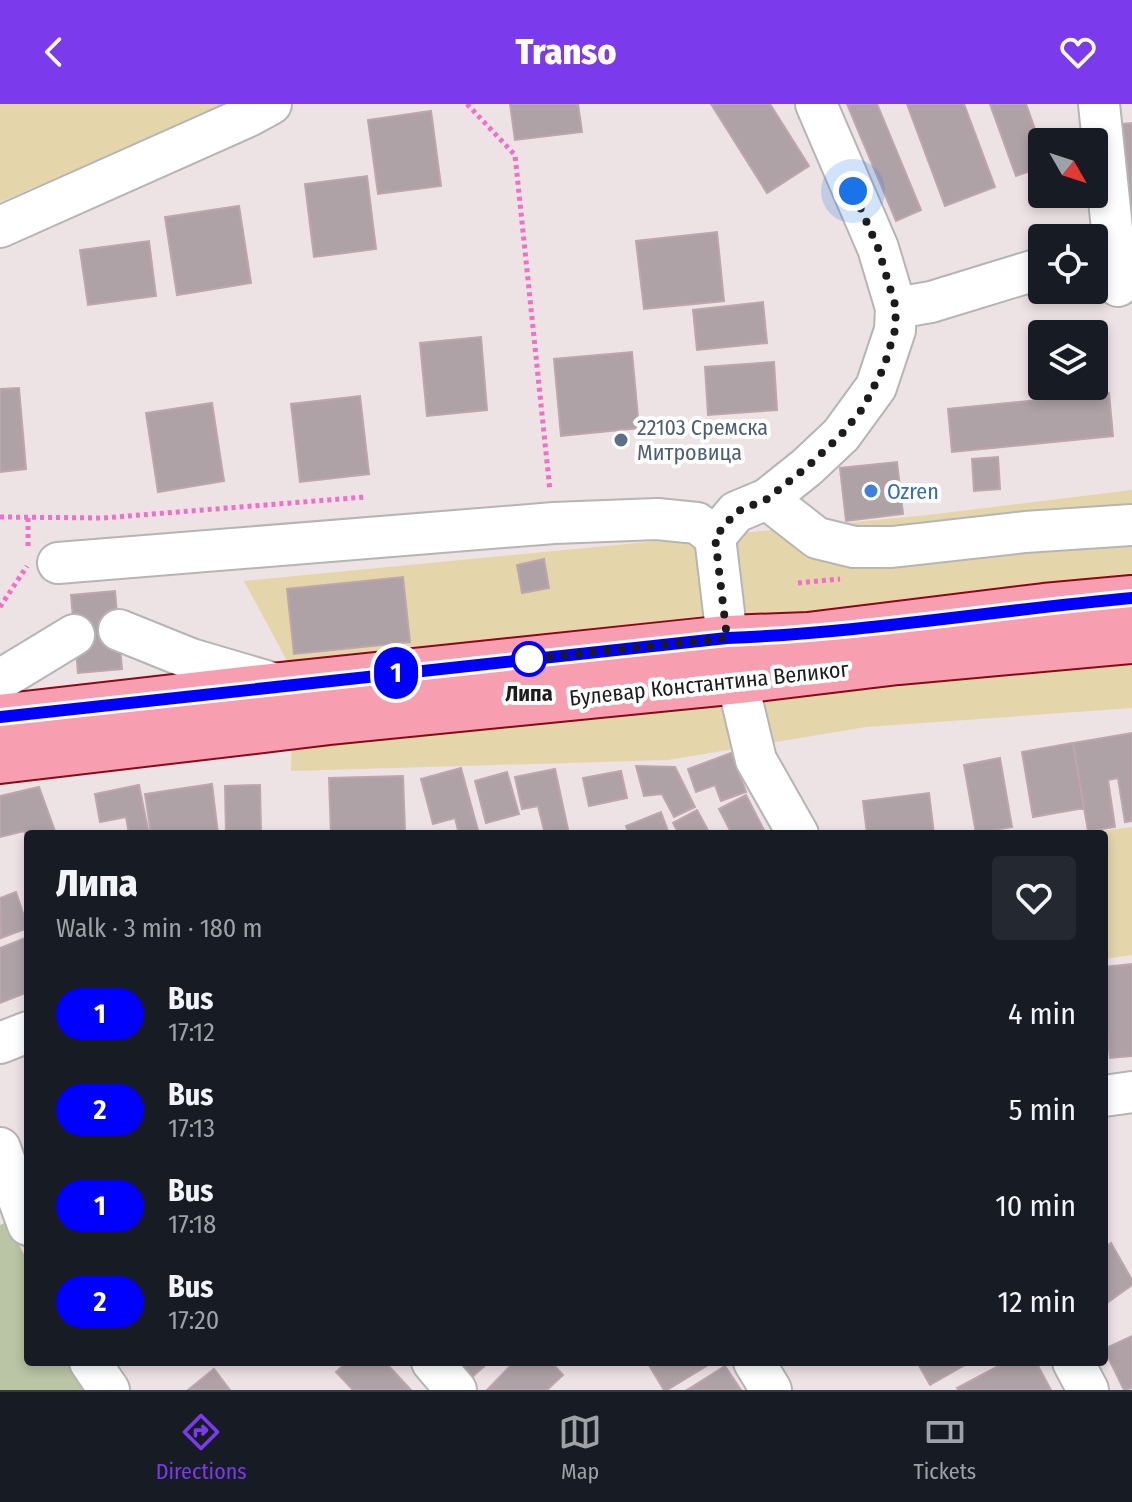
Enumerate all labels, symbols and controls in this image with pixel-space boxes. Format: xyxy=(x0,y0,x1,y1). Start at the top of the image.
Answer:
icon: back xyxy=(32,30,76,74)
text: Transo xyxy=(515,30,617,74)
icon: heart xyxy=(1056,30,1100,74)
north arrow xyxy=(1028,128,1108,208)
map controls xyxy=(1028,128,1108,400)
your location xyxy=(833,171,873,211)
button: locate xyxy=(1028,224,1108,304)
button: layers xyxy=(1028,320,1108,400)
place label: 22103 Сремска Митровица xyxy=(637,414,768,466)
marker: 22103 Сремска Митровица xyxy=(612,431,630,449)
place label: Ozren xyxy=(887,478,939,505)
marker: Ozren xyxy=(862,482,880,500)
marker: Липа xyxy=(512,642,546,676)
line badge: 1 xyxy=(370,647,422,699)
street label: Булевар Константина Великог xyxy=(568,655,851,712)
text: 1 xyxy=(390,656,402,689)
place label: Липа xyxy=(505,680,553,707)
button: heart xyxy=(992,856,1076,940)
text: Липа xyxy=(56,860,138,906)
text: Walk · 3 min · 180 m xyxy=(56,913,263,944)
text: Bus xyxy=(168,981,213,1017)
text: 4 min xyxy=(1008,996,1076,1032)
text: 1 xyxy=(94,997,106,1030)
text: 17:12 xyxy=(168,1017,215,1048)
text: Bus xyxy=(168,1077,213,1113)
text: 5 min xyxy=(1009,1092,1076,1128)
text: 2 xyxy=(94,1093,106,1126)
text: 17:13 xyxy=(168,1113,215,1144)
text: Bus xyxy=(168,1173,213,1209)
text: 10 min xyxy=(995,1188,1076,1224)
text: 1 xyxy=(94,1189,106,1222)
text: 17:18 xyxy=(168,1209,216,1240)
text: Bus xyxy=(168,1269,213,1305)
text: 12 min xyxy=(998,1284,1076,1320)
text: 2 xyxy=(94,1285,106,1318)
text: 17:20 xyxy=(168,1305,219,1336)
tab: Directions xyxy=(156,1410,247,1485)
tab: Map xyxy=(558,1410,602,1485)
tab: Tickets xyxy=(914,1410,976,1485)

